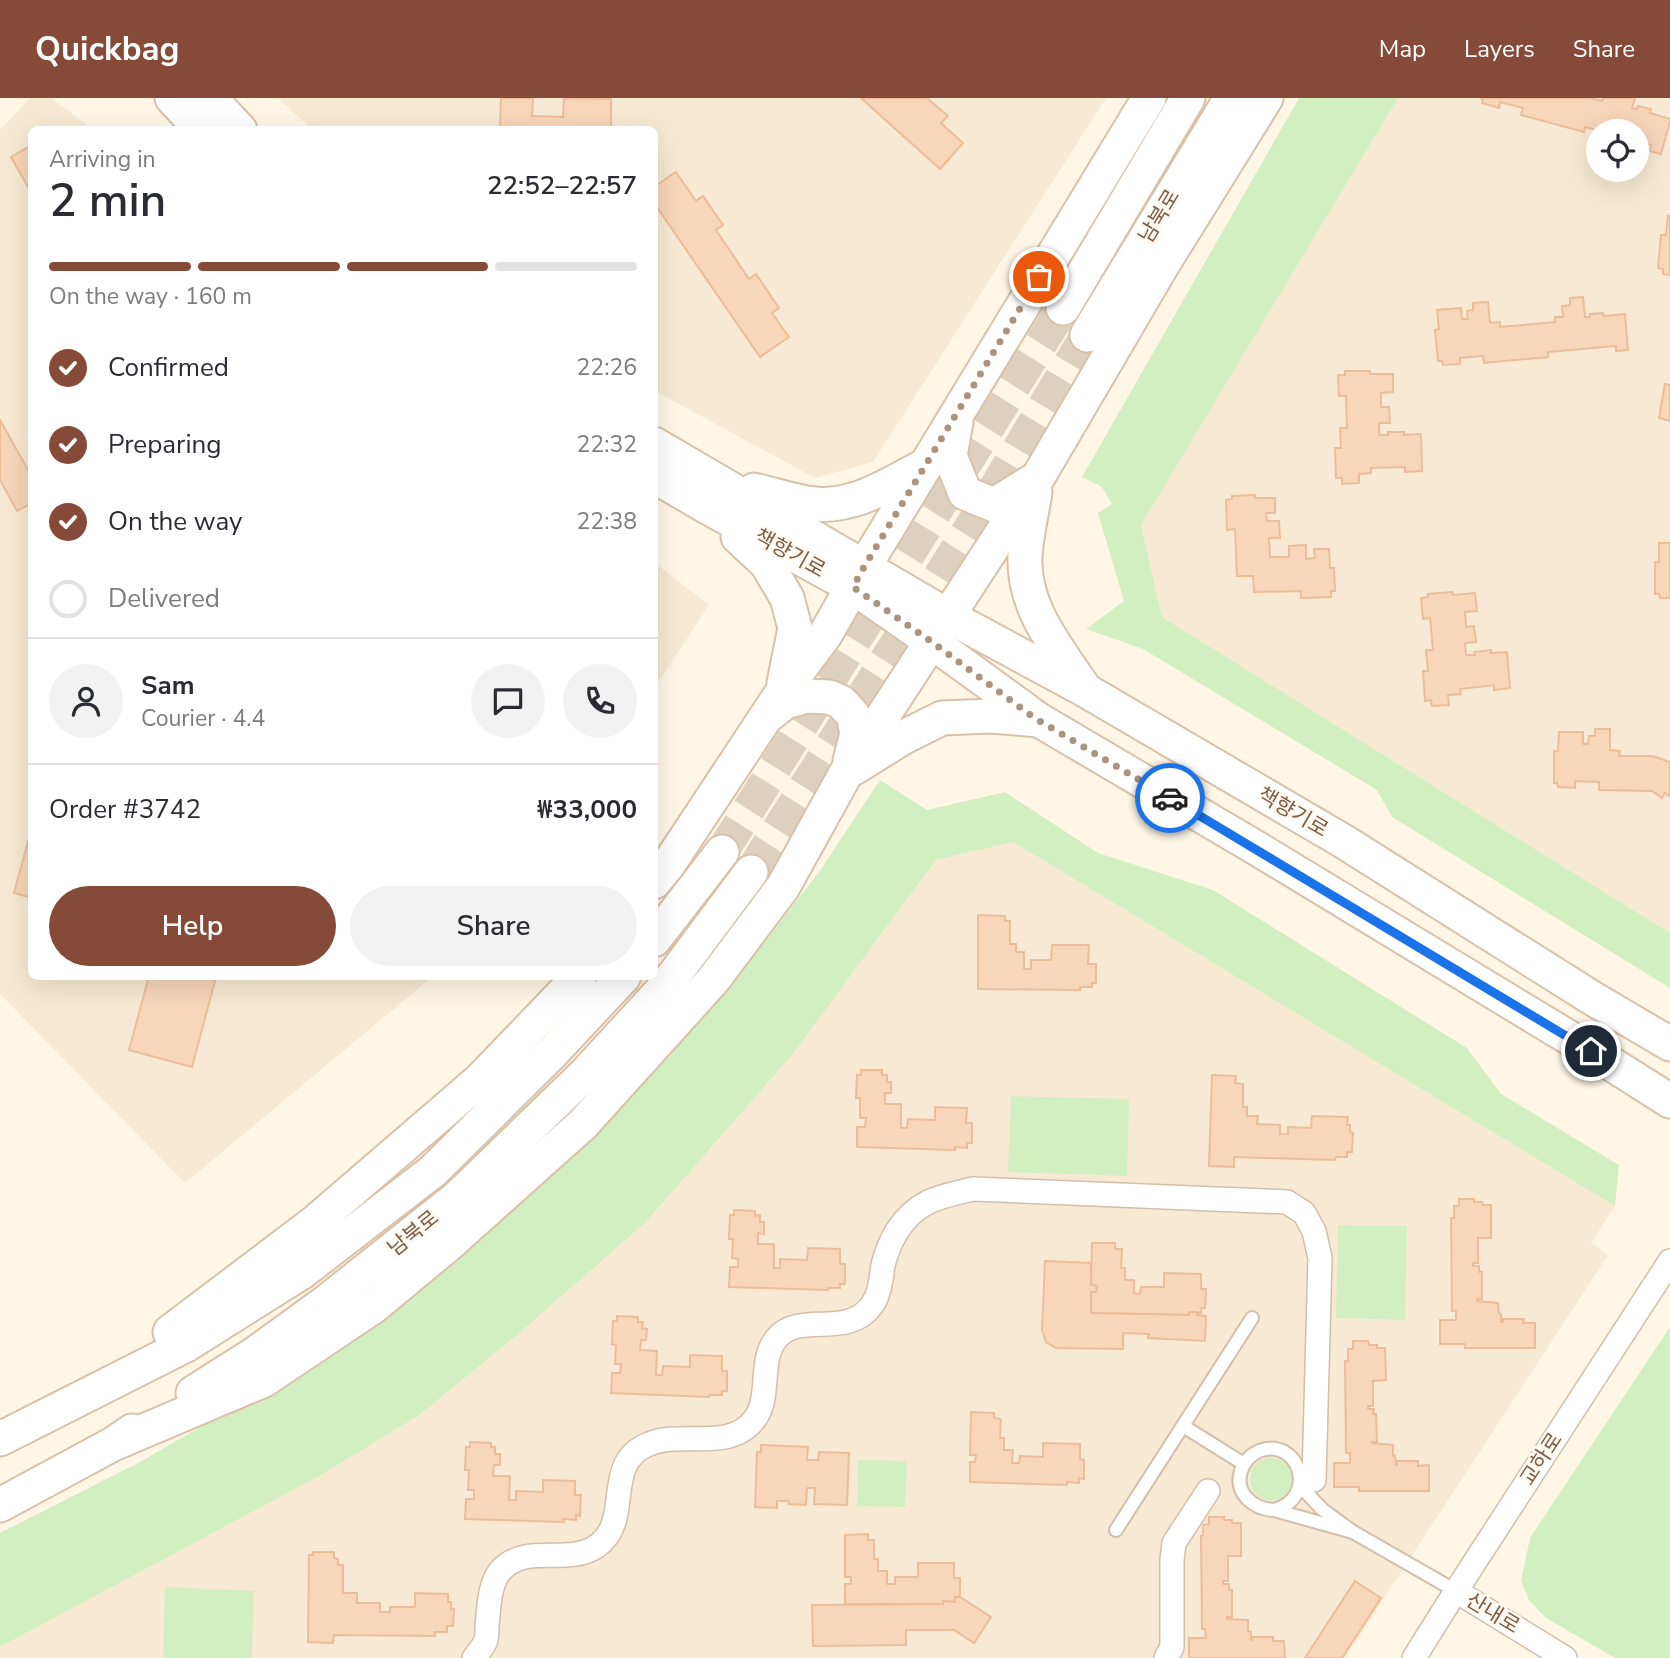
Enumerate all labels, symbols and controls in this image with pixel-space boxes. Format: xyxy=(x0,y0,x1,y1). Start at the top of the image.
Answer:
text: Quickbag xyxy=(35,27,179,72)
text: Map xyxy=(1379,33,1426,65)
text: Layers xyxy=(1464,33,1535,65)
text: Share xyxy=(1573,33,1635,65)
map controls xyxy=(1586,119,1649,182)
button: locate xyxy=(1586,119,1649,182)
text: Arriving in xyxy=(49,144,156,175)
text: 22:52–22:57 xyxy=(487,168,637,203)
text: 2 min xyxy=(49,169,166,232)
street label: 남북로 xyxy=(1132,184,1186,248)
pin xyxy=(1009,247,1069,307)
icon: bag xyxy=(1020,258,1058,296)
text: On the way · 160 m xyxy=(49,281,252,312)
icon: check xyxy=(49,349,87,387)
text: Confirmed xyxy=(108,350,229,385)
text: 22:26 xyxy=(577,352,637,383)
icon: check xyxy=(49,426,87,464)
text: Preparing xyxy=(108,427,221,462)
text: 22:32 xyxy=(577,429,637,460)
icon: check xyxy=(49,503,87,541)
text: On the way xyxy=(108,504,242,539)
text: 22:38 xyxy=(577,506,637,537)
street label: 책향기로 xyxy=(749,522,831,584)
text: Delivered xyxy=(108,581,220,616)
button: person xyxy=(49,664,123,738)
button: chat xyxy=(471,664,545,738)
button: phone xyxy=(563,664,637,738)
text: Sam xyxy=(141,668,194,703)
text: Courier · 4.4 xyxy=(141,703,265,734)
courier xyxy=(1135,763,1205,833)
icon: car xyxy=(1151,779,1189,817)
street label: 책향기로 xyxy=(1253,781,1333,843)
text: Order #3742 xyxy=(49,792,201,827)
text: ₩33,000 xyxy=(537,792,637,827)
button: Help xyxy=(49,886,336,966)
button: Share xyxy=(350,886,637,966)
pin xyxy=(1561,1021,1621,1081)
icon: home xyxy=(1572,1032,1610,1070)
street label: 남북로 xyxy=(382,1204,444,1262)
street label: 교하로 xyxy=(1513,1427,1569,1491)
street label: 산내로 xyxy=(1461,1586,1525,1640)

